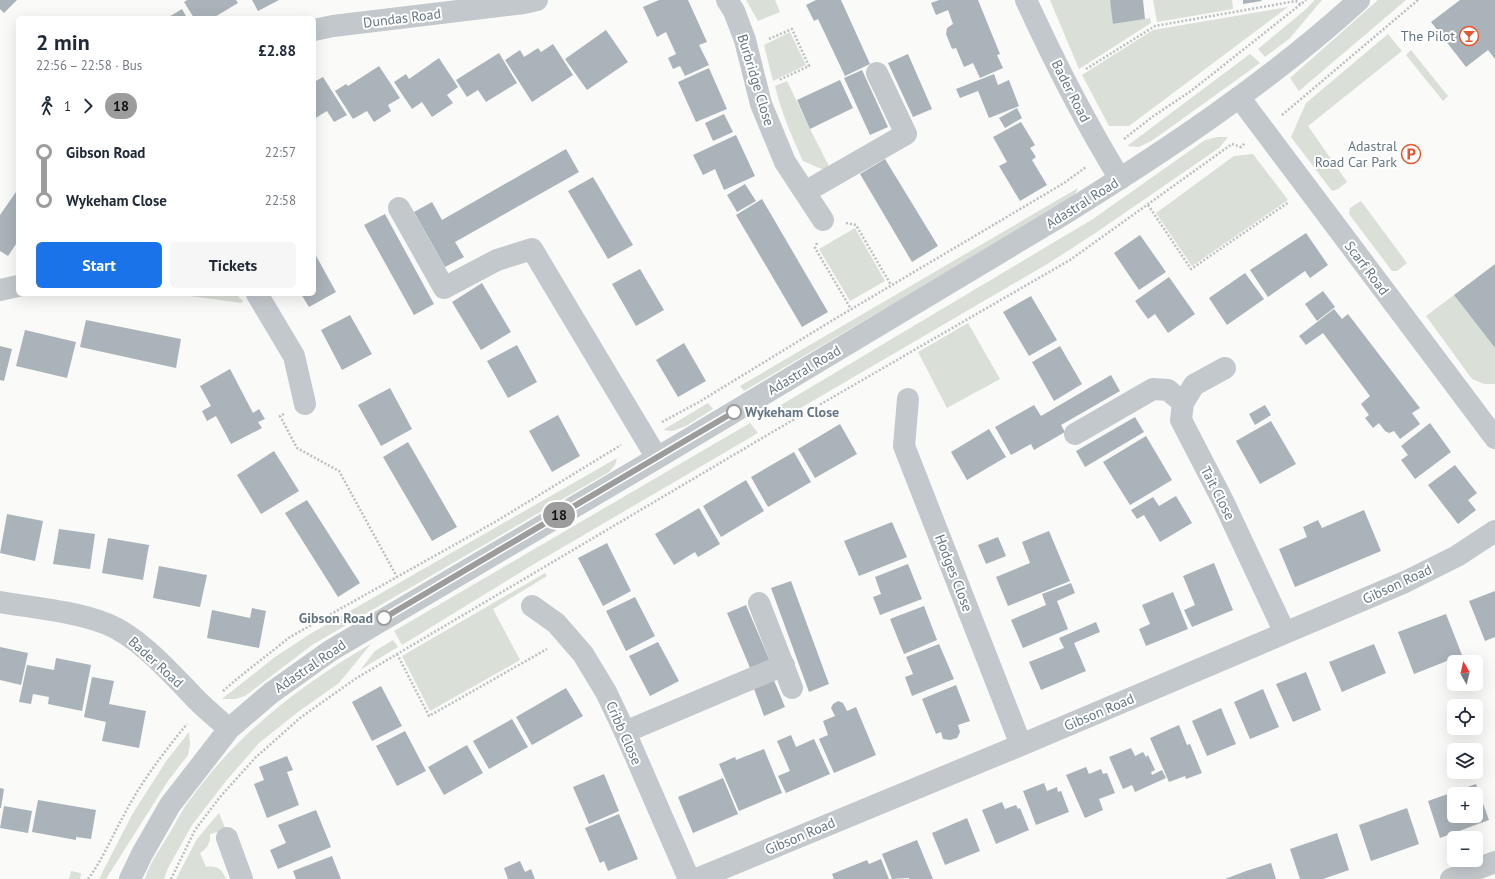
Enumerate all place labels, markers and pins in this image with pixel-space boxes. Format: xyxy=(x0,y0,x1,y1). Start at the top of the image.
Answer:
bar icon: The Pilot xyxy=(1458,25,1480,47)
place label: The Pilot xyxy=(1401,27,1455,45)
place label: Adastral Road Car Park xyxy=(1315,137,1397,171)
parking icon: Adastral Road Car Park xyxy=(1400,143,1422,165)
place label: Wykeham Close xyxy=(745,403,839,421)
marker: Wykeham Close xyxy=(726,404,742,420)
place label: Gibson Road xyxy=(299,609,373,627)
marker: Gibson Road xyxy=(376,610,392,626)

